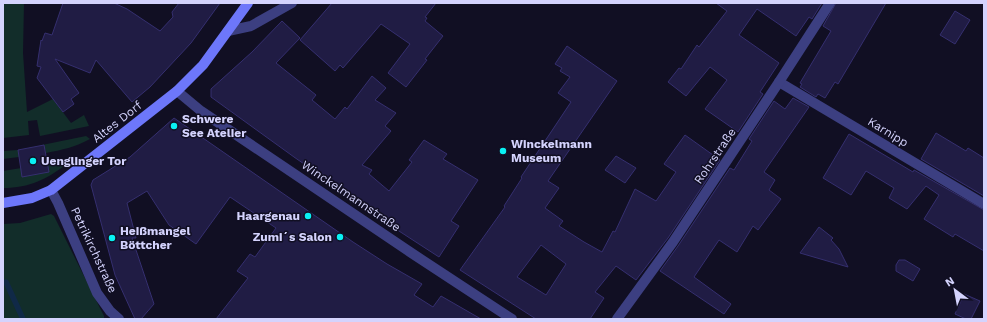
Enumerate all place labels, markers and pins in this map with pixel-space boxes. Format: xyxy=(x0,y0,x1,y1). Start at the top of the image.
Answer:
place label: Schwere See Atelier xyxy=(182,112,247,140)
marker: Schwere See Atelier xyxy=(169,121,179,131)
place label: Winckelmann Museum xyxy=(511,137,592,165)
marker: Winckelmann Museum xyxy=(498,146,508,156)
place label: Uenglinger Tor xyxy=(41,154,127,168)
marker: Uenglinger Tor xyxy=(28,156,38,166)
place label: Haargenau xyxy=(236,209,300,223)
marker: Haargenau xyxy=(303,211,313,221)
place label: Heißmangel Böttcher xyxy=(120,224,190,252)
place label: Zumi´s Salon xyxy=(253,230,332,244)
marker: Zumi´s Salon xyxy=(335,232,345,242)
marker: Heißmangel Böttcher xyxy=(107,233,117,243)

